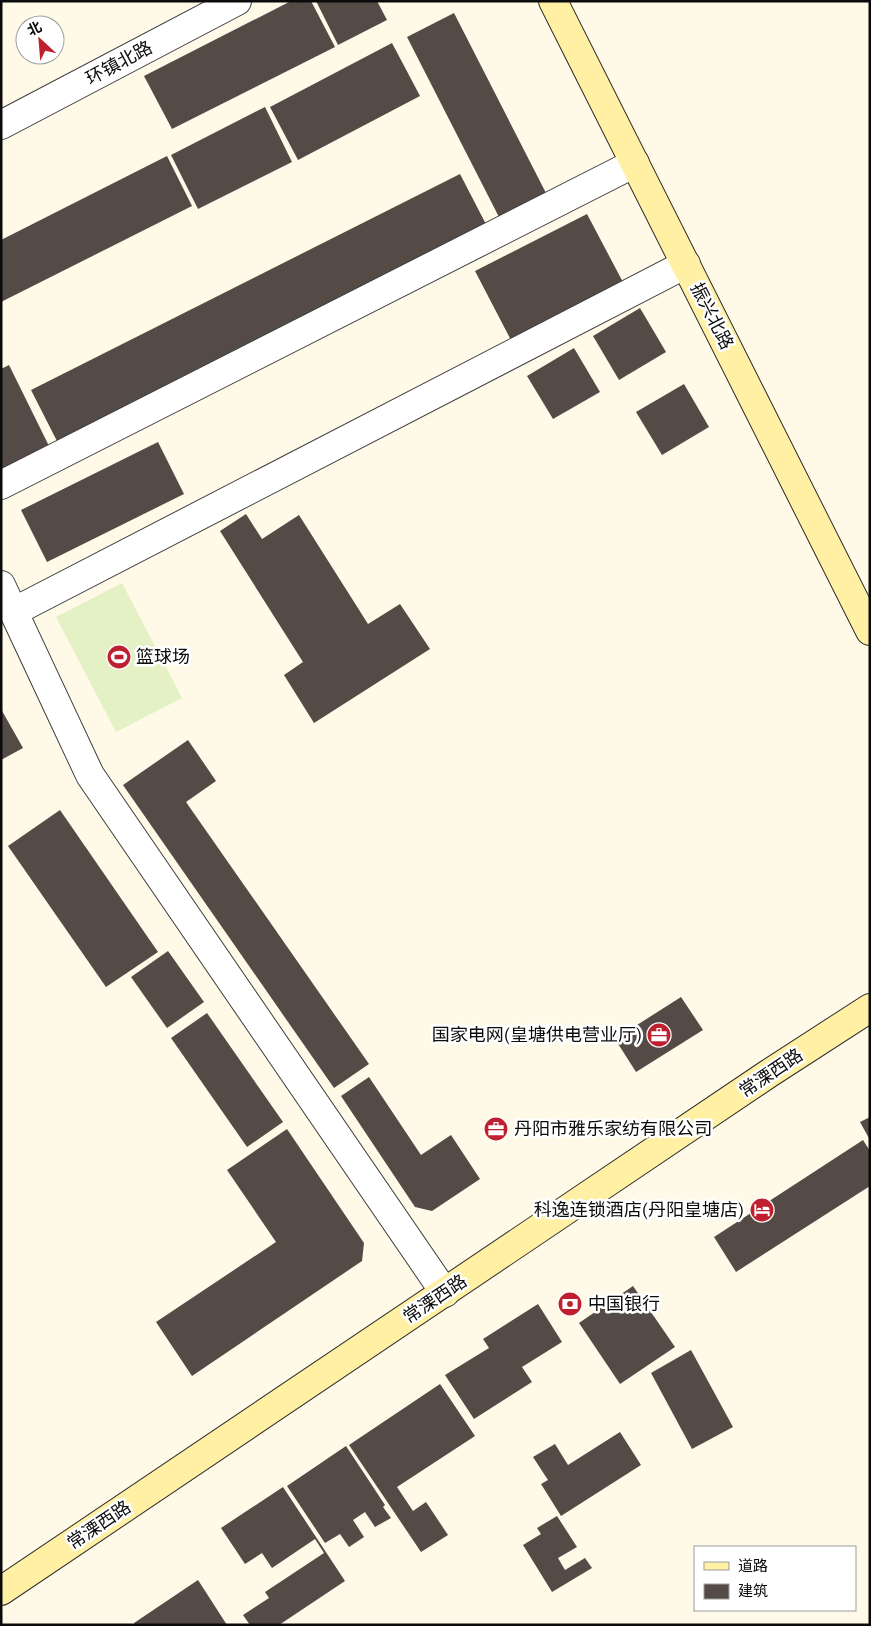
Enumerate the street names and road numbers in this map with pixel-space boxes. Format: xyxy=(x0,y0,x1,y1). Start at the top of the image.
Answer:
street label: 环镇北路 xyxy=(81,35,156,90)
street label: 振兴北路 xyxy=(685,278,740,354)
street label: 常溧西路 xyxy=(734,1042,808,1103)
street label: 常溧西路 xyxy=(398,1268,472,1329)
street label: 常溧西路 xyxy=(62,1494,136,1555)

